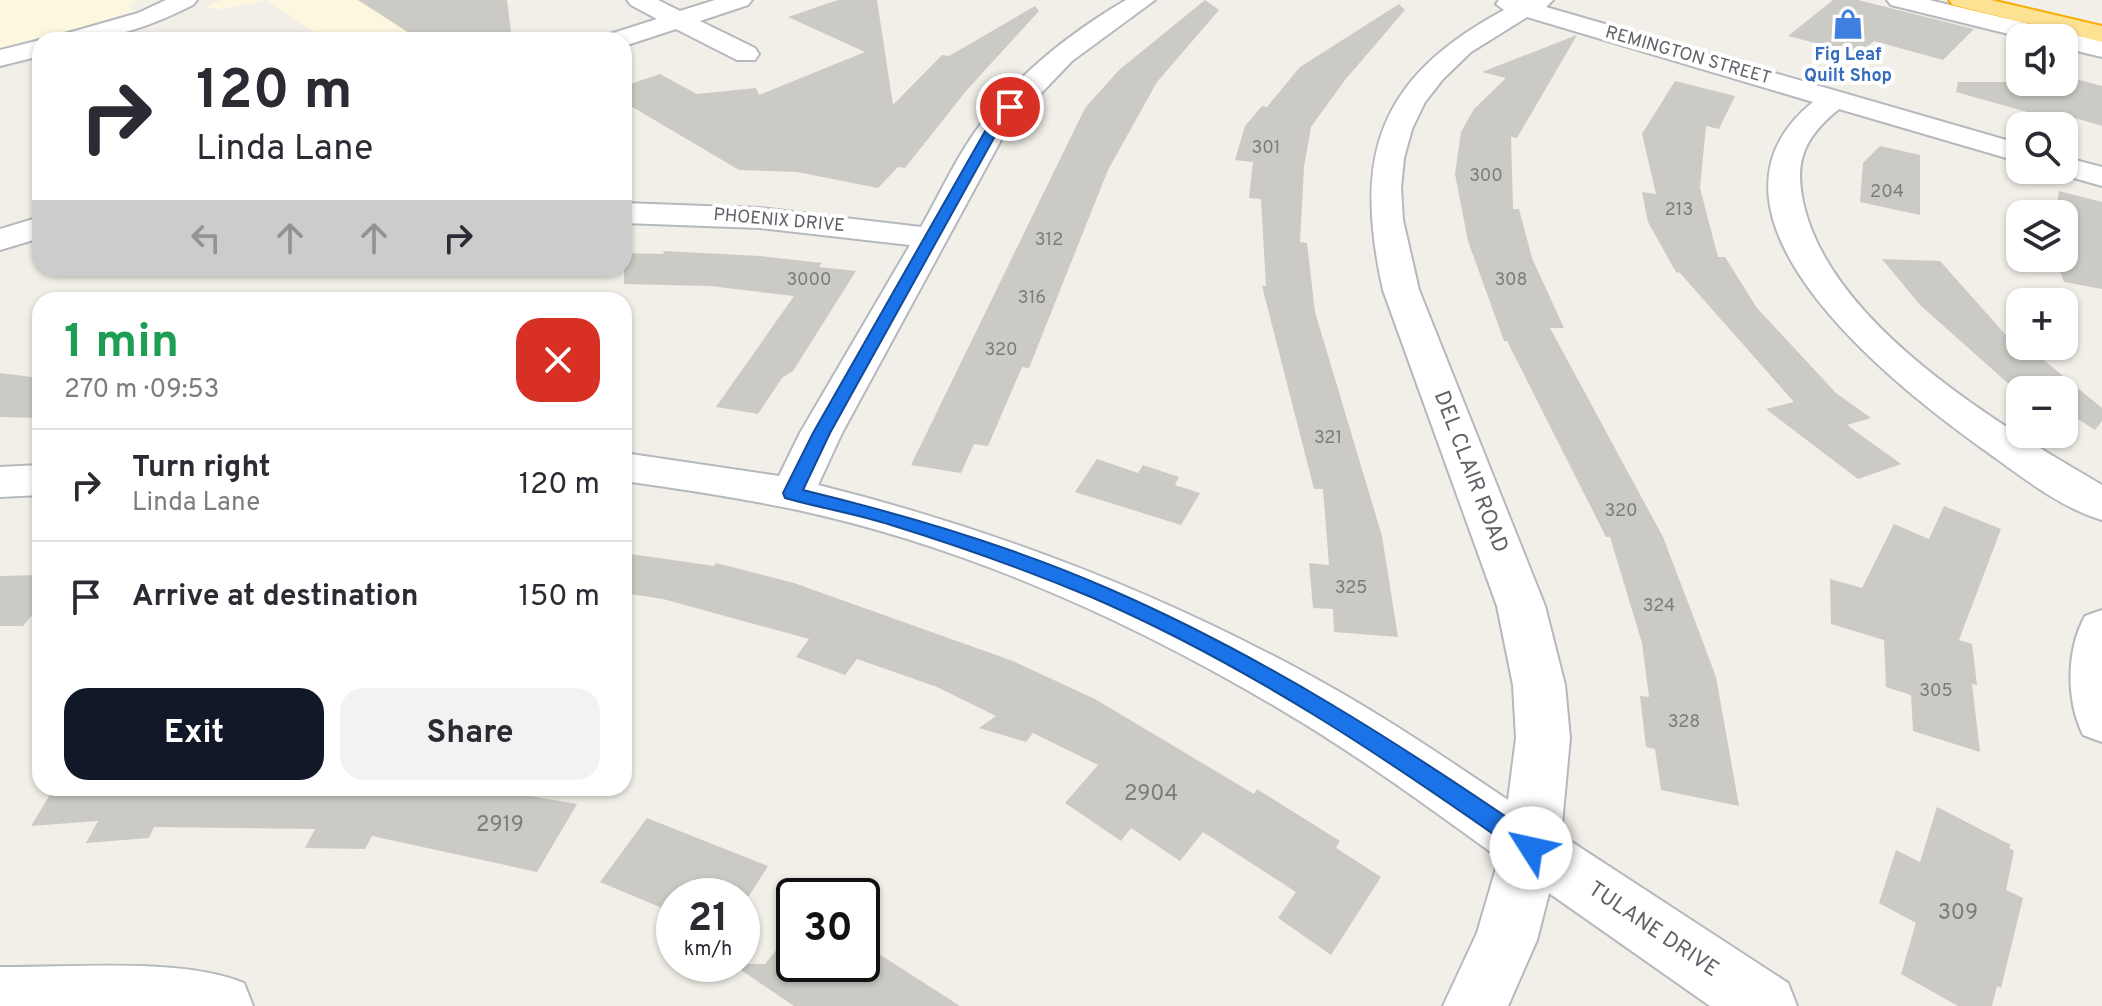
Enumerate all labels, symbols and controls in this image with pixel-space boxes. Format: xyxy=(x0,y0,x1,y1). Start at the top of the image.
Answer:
shop icon: Fig Leaf Quilt Shop xyxy=(1831,7,1865,41)
street label: REMINGTON STREET xyxy=(1602,21,1774,91)
map controls xyxy=(2006,24,2078,448)
button: sound xyxy=(2006,24,2078,96)
place label: Fig Leaf Quilt Shop xyxy=(1804,44,1892,88)
text: 120 m xyxy=(196,58,353,128)
icon: right xyxy=(64,64,168,168)
pin xyxy=(976,73,1044,141)
icon: arrive xyxy=(988,85,1032,129)
button: search xyxy=(2006,112,2078,184)
text: Linda Lane xyxy=(196,127,373,173)
house number: 301 xyxy=(1252,137,1280,160)
house number: 300 xyxy=(1469,165,1503,188)
house number: 204 xyxy=(1870,181,1904,204)
house number: 213 xyxy=(1665,199,1693,222)
button: layers xyxy=(2006,200,2078,272)
street label: PHOENIX DRIVE xyxy=(712,204,846,238)
icon: left xyxy=(184,216,228,260)
icon: ahead xyxy=(268,216,312,260)
icon: ahead xyxy=(352,216,396,260)
icon: right xyxy=(436,216,480,260)
house number: 312 xyxy=(1035,229,1063,252)
house number: 3000 xyxy=(786,269,832,292)
house number: 308 xyxy=(1494,269,1528,292)
house number: 316 xyxy=(1018,287,1046,310)
button: + xyxy=(2006,288,2078,360)
text: 1 min xyxy=(64,314,179,374)
button: close xyxy=(516,318,600,402)
house number: 320 xyxy=(984,339,1018,362)
text: 270 m · 09:53 xyxy=(64,374,219,407)
button: − xyxy=(2006,376,2078,448)
street label: DEL CLAIR ROAD xyxy=(1427,387,1513,557)
house number: 321 xyxy=(1314,427,1342,450)
text: Turn right xyxy=(132,450,270,487)
icon: right xyxy=(64,463,108,507)
text: 120 m xyxy=(519,467,600,504)
text: Linda Lane xyxy=(132,487,260,520)
house number: 320 xyxy=(1604,500,1638,523)
icon: arrive xyxy=(64,575,108,619)
house number: 325 xyxy=(1335,577,1367,600)
text: Arrive at destination xyxy=(132,579,418,616)
text: 150 m xyxy=(519,579,600,616)
house number: 324 xyxy=(1643,595,1675,618)
house number: 305 xyxy=(1919,680,1953,703)
button: Exit xyxy=(64,688,324,780)
button: Share xyxy=(340,688,600,780)
house number: 328 xyxy=(1668,711,1700,734)
house number: 2904 xyxy=(1124,781,1178,808)
position arrow xyxy=(1489,806,1573,890)
house number: 2919 xyxy=(476,812,524,839)
street label: TULANE DRIVE xyxy=(1583,876,1723,984)
speed limit sign: 30 xyxy=(776,878,880,982)
text: 21 xyxy=(688,895,728,945)
house number: 309 xyxy=(1938,900,1978,927)
text: km/h xyxy=(684,937,732,963)

